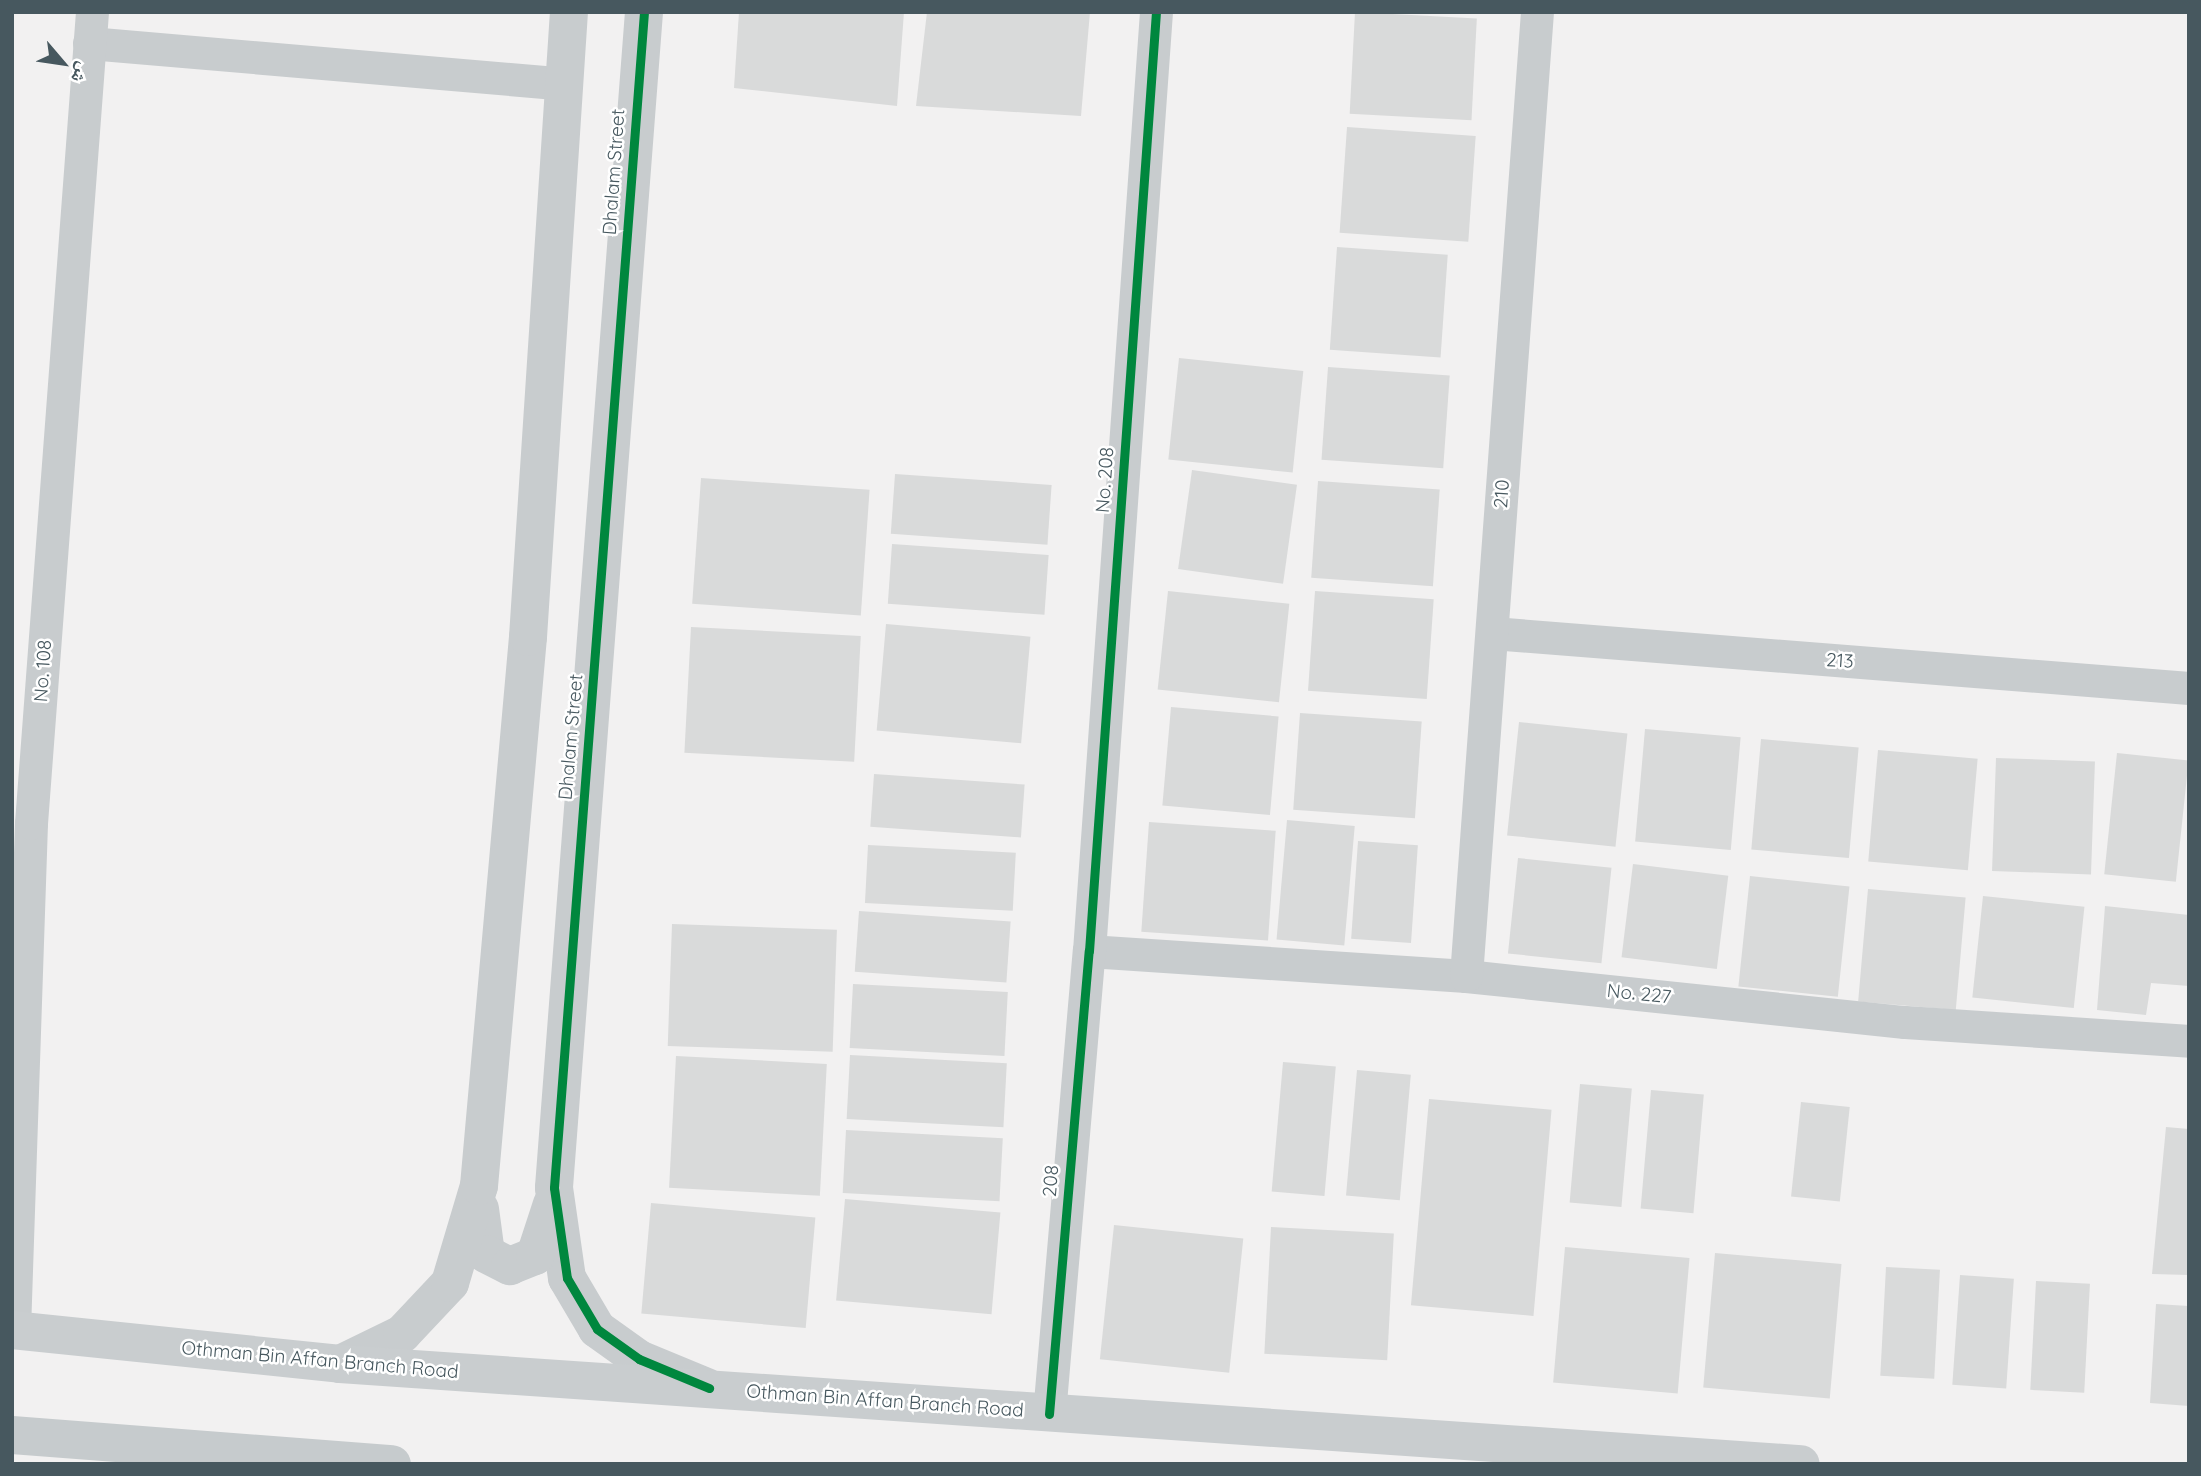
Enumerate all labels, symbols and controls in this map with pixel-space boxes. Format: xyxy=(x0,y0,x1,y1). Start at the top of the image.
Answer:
north arrow xyxy=(28,28,98,98)
text: ش xyxy=(66,59,97,88)
street label: Dhalam Street xyxy=(598,108,630,236)
street label: No. 208 xyxy=(1091,446,1119,514)
street label: 210 xyxy=(1490,479,1514,509)
street label: No. 108 xyxy=(29,639,57,703)
street label: 213 xyxy=(1825,649,1855,673)
street label: Dhalam Street xyxy=(554,673,588,801)
street label: No. 227 xyxy=(1606,979,1672,1009)
street label: 208 xyxy=(1038,1164,1064,1198)
street label: Othman Bin Affan Branch Road xyxy=(181,1337,459,1383)
street label: Othman Bin Affan Branch Road xyxy=(746,1380,1024,1422)

